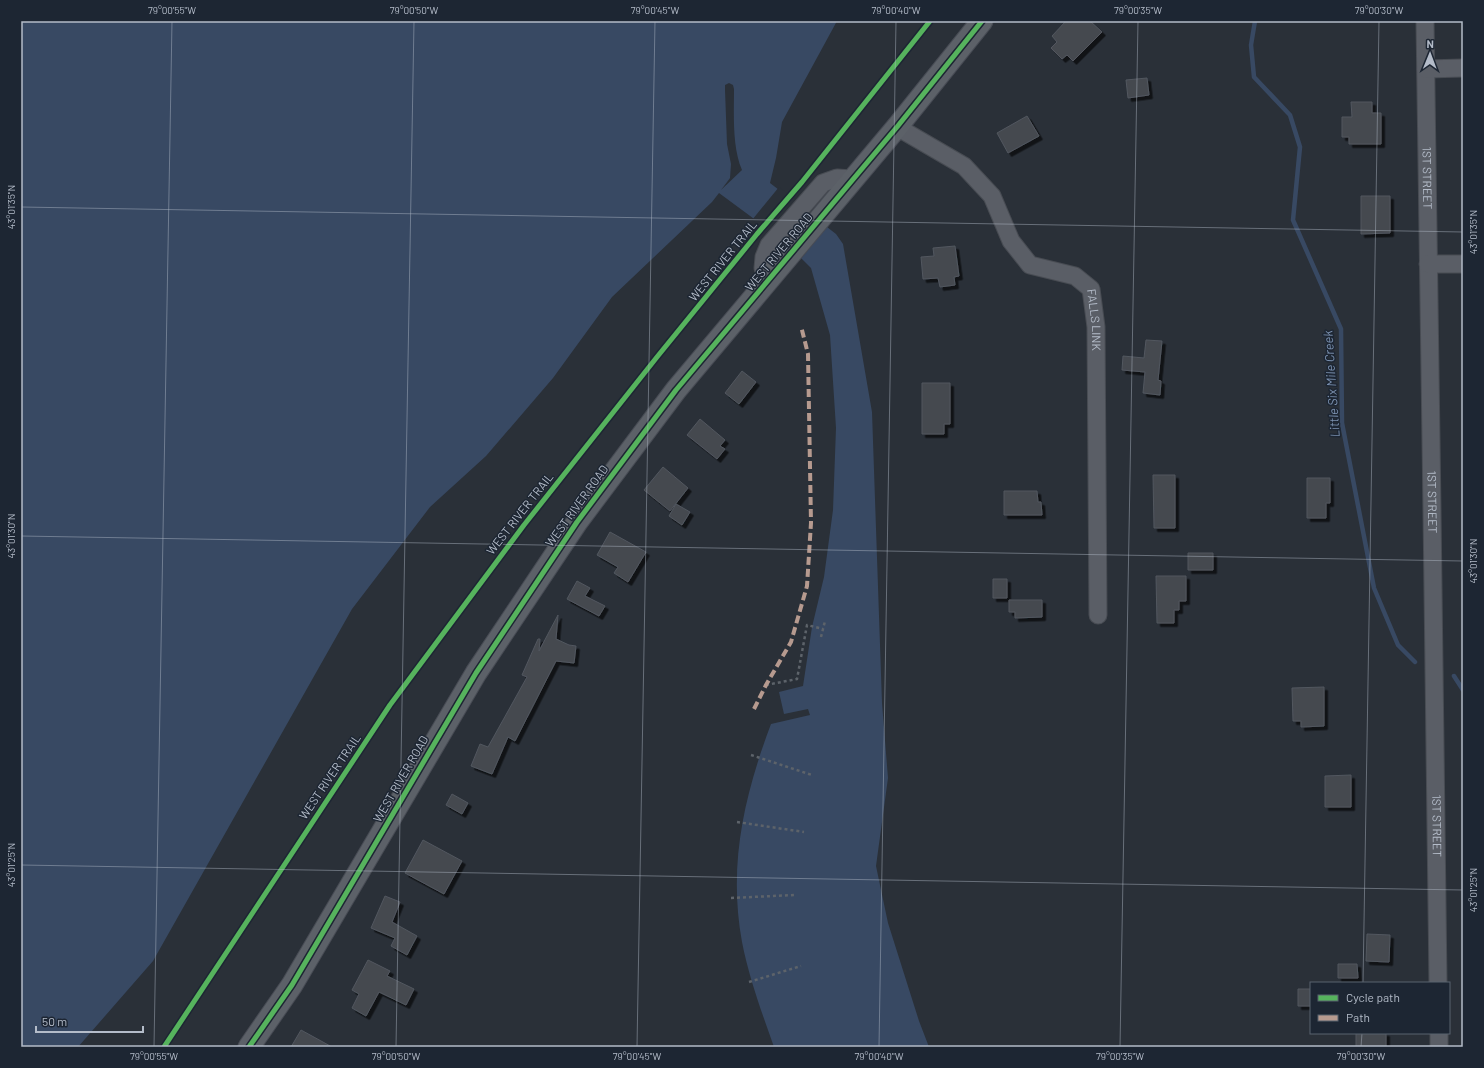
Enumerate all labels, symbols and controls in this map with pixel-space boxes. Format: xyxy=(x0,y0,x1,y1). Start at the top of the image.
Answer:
text: 79°00'55"W xyxy=(148,4,196,16)
text: 79°00'50"W xyxy=(390,4,439,16)
text: 79°00'45"W xyxy=(631,4,679,16)
text: 79°00'40"W xyxy=(872,4,921,16)
text: 79°00'35"W xyxy=(1114,4,1162,16)
text: 79°00'30"W xyxy=(1355,4,1404,16)
north arrow xyxy=(1410,34,1450,74)
text: N xyxy=(1426,37,1434,50)
street label: 1ST STREET xyxy=(1420,147,1435,210)
text: 43°01'35"N xyxy=(5,185,17,229)
street label: WEST RIVER ROAD xyxy=(742,210,815,293)
text: 43°01'35"N xyxy=(1467,210,1479,254)
street label: WEST RIVER TRAIL xyxy=(685,217,759,304)
street label: FALLS LINK xyxy=(1085,288,1104,351)
water label: Little Six Mile Creek xyxy=(1319,329,1343,438)
street label: WEST RIVER ROAD xyxy=(542,462,610,549)
street label: WEST RIVER TRAIL xyxy=(483,470,556,557)
street label: 1ST STREET xyxy=(1425,471,1440,533)
text: 43°01'30"N xyxy=(5,514,17,558)
text: 43°01'30"N xyxy=(1467,539,1479,583)
street label: WEST RIVER TRAIL xyxy=(295,731,363,822)
street label: WEST RIVER ROAD xyxy=(370,733,431,824)
street label: 1ST STREET xyxy=(1430,795,1445,857)
text: 43°01'25"N xyxy=(5,843,17,887)
text: 43°01'25"N xyxy=(1467,868,1479,912)
legend xyxy=(1310,982,1450,1034)
text: Cycle path xyxy=(1346,990,1400,1004)
scale bar xyxy=(36,1008,143,1034)
text: Path xyxy=(1346,1010,1370,1024)
text: 50 m xyxy=(42,1014,67,1028)
text: 79°00'55"W xyxy=(130,1050,178,1062)
text: 79°00'50"W xyxy=(372,1050,421,1062)
text: 79°00'45"W xyxy=(613,1050,661,1062)
text: 79°00'40"W xyxy=(855,1050,904,1062)
text: 79°00'35"W xyxy=(1096,1050,1144,1062)
text: 79°00'30"W xyxy=(1337,1050,1386,1062)

